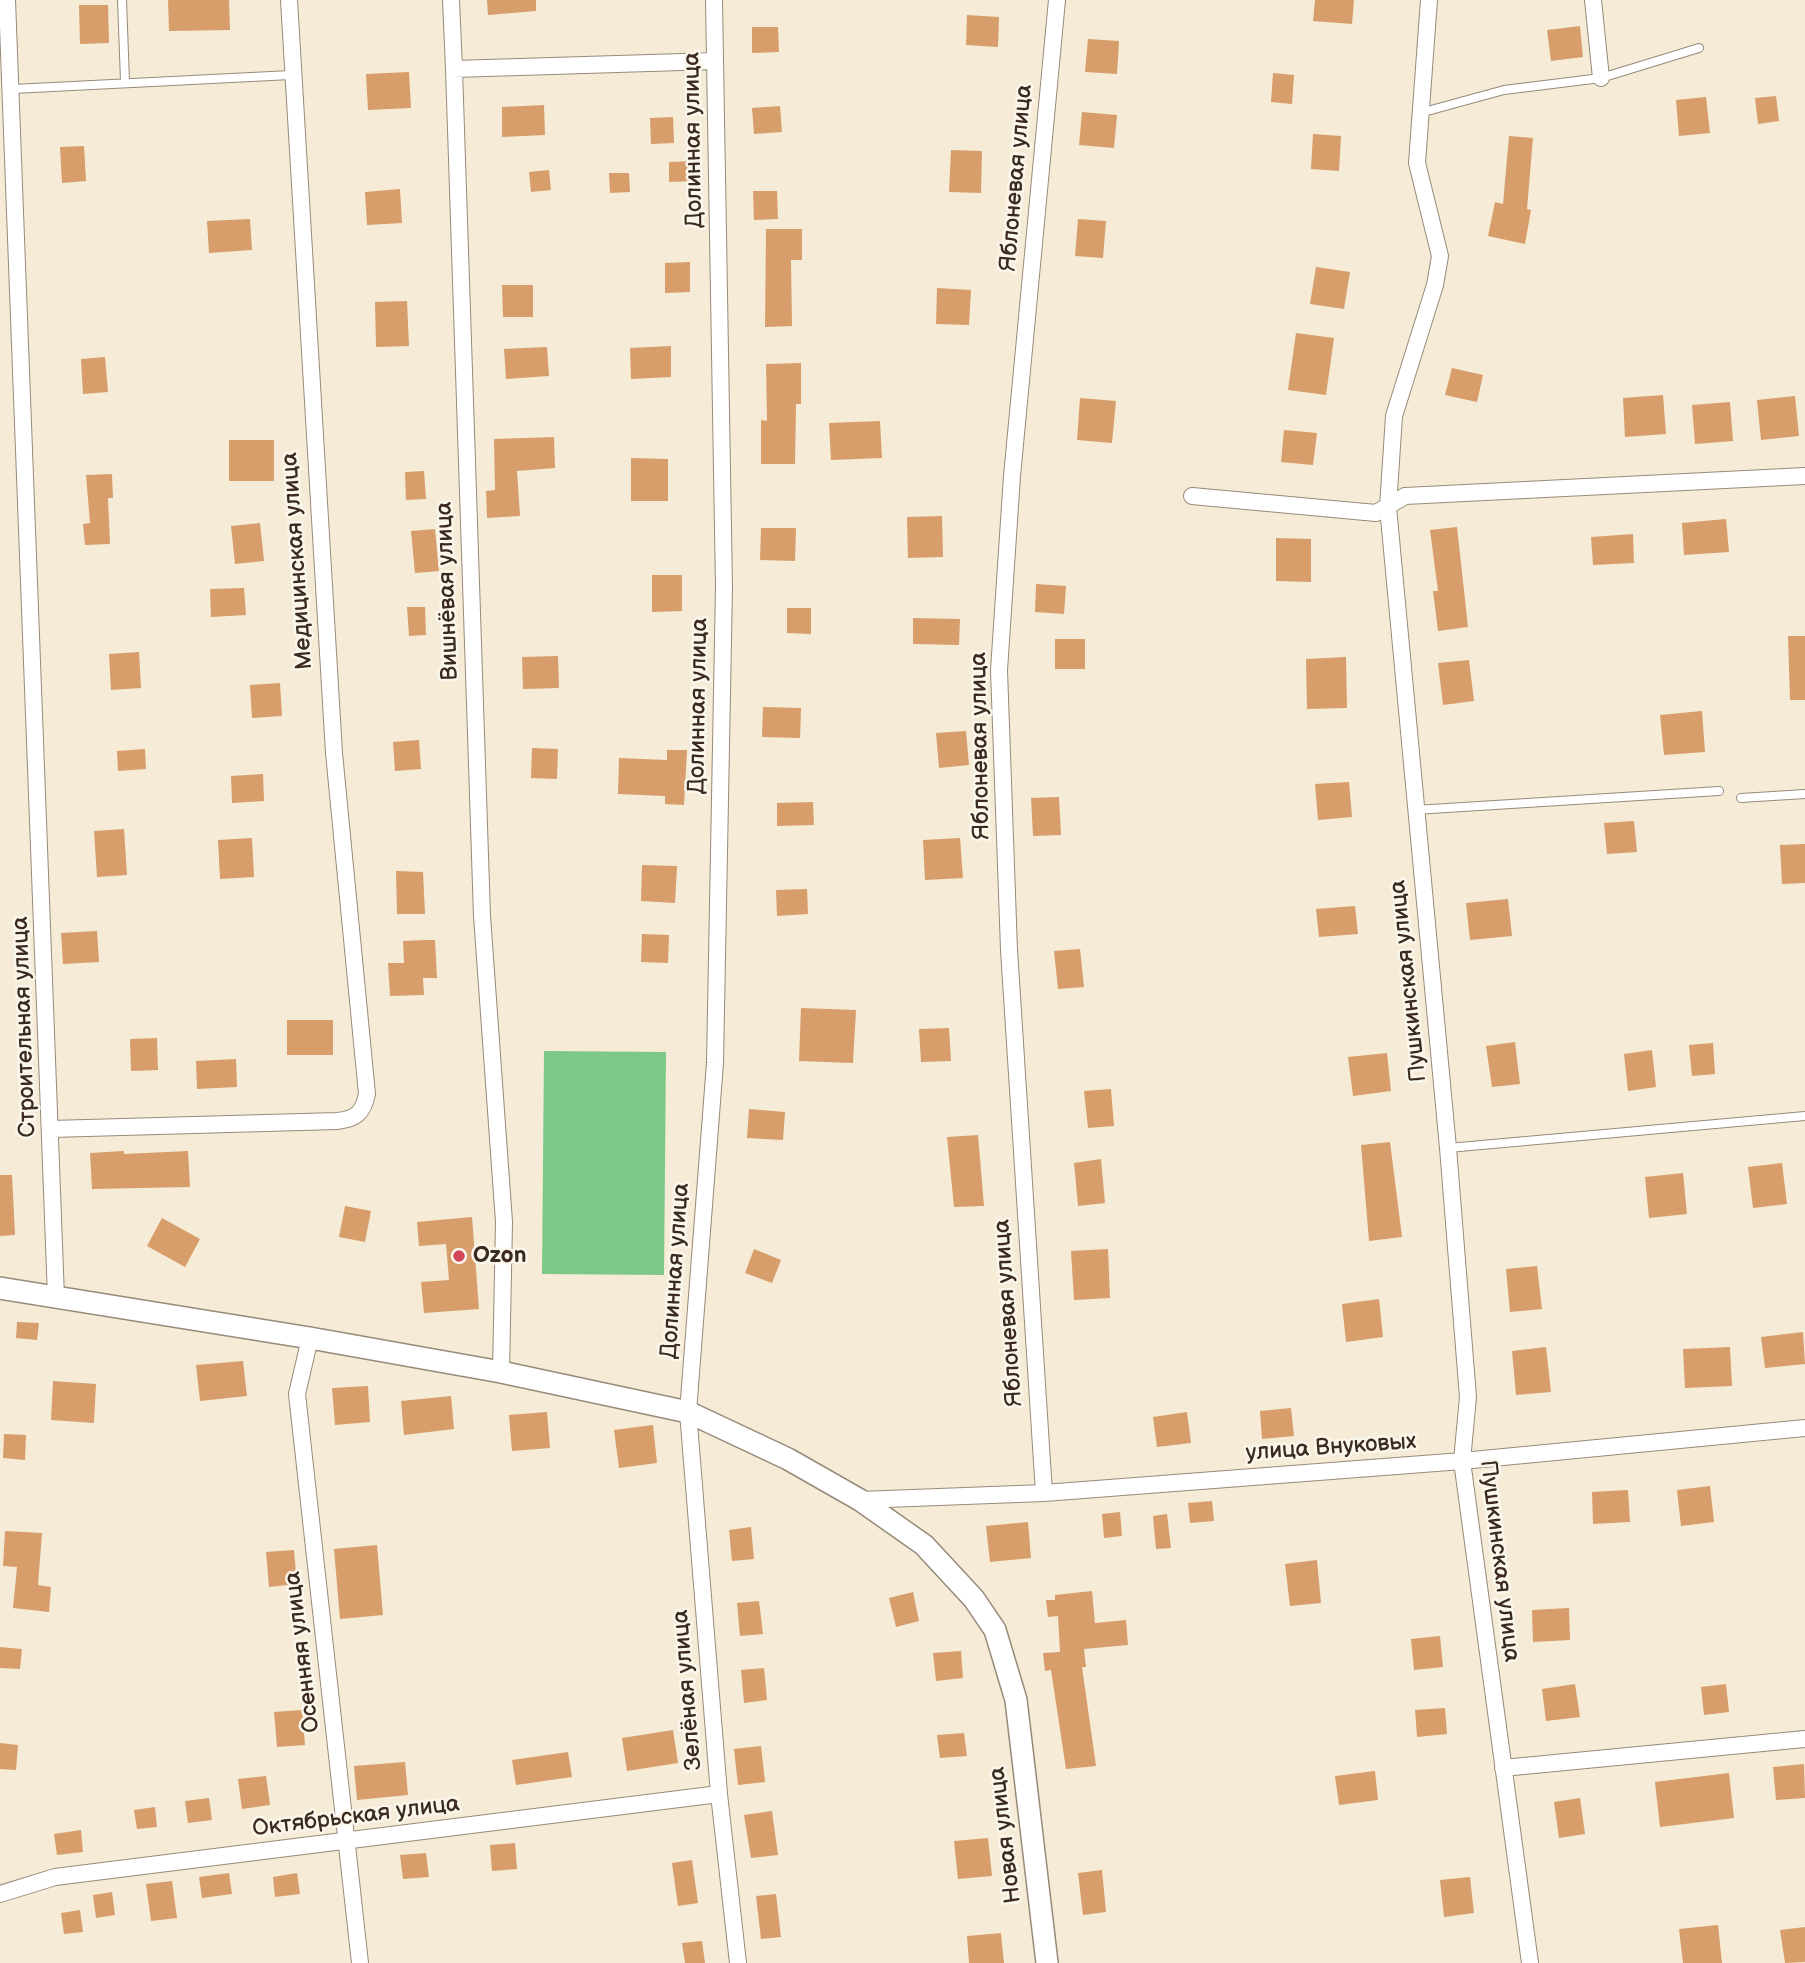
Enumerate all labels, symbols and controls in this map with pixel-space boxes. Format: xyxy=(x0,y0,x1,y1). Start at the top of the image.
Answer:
street label: Долинная улица xyxy=(679,52,709,228)
street label: Яблоневая улица xyxy=(995,83,1039,273)
street label: Медицинская улица xyxy=(277,452,319,670)
street label: Вишнёвая улица xyxy=(431,501,465,681)
street label: Долинная улица xyxy=(684,618,714,794)
street label: Яблоневая улица xyxy=(966,652,996,840)
street label: Пушкинская улица xyxy=(1385,879,1433,1083)
street label: Строительная улица xyxy=(7,916,43,1138)
street label: Долинная улица xyxy=(656,1182,696,1360)
street label: Яблоневая улица xyxy=(989,1218,1029,1408)
place label: Ozon xyxy=(473,1242,527,1270)
marker: Ozon xyxy=(451,1248,467,1264)
street label: улица Внуковых xyxy=(1245,1428,1417,1468)
street label: Пушкинская улица xyxy=(1473,1459,1525,1663)
street label: Осенняя улица xyxy=(279,1570,327,1734)
street label: Зелёная улица xyxy=(667,1608,709,1772)
street label: Новая улица xyxy=(984,1765,1028,1905)
street label: Октябрьская улица xyxy=(251,1791,461,1843)

